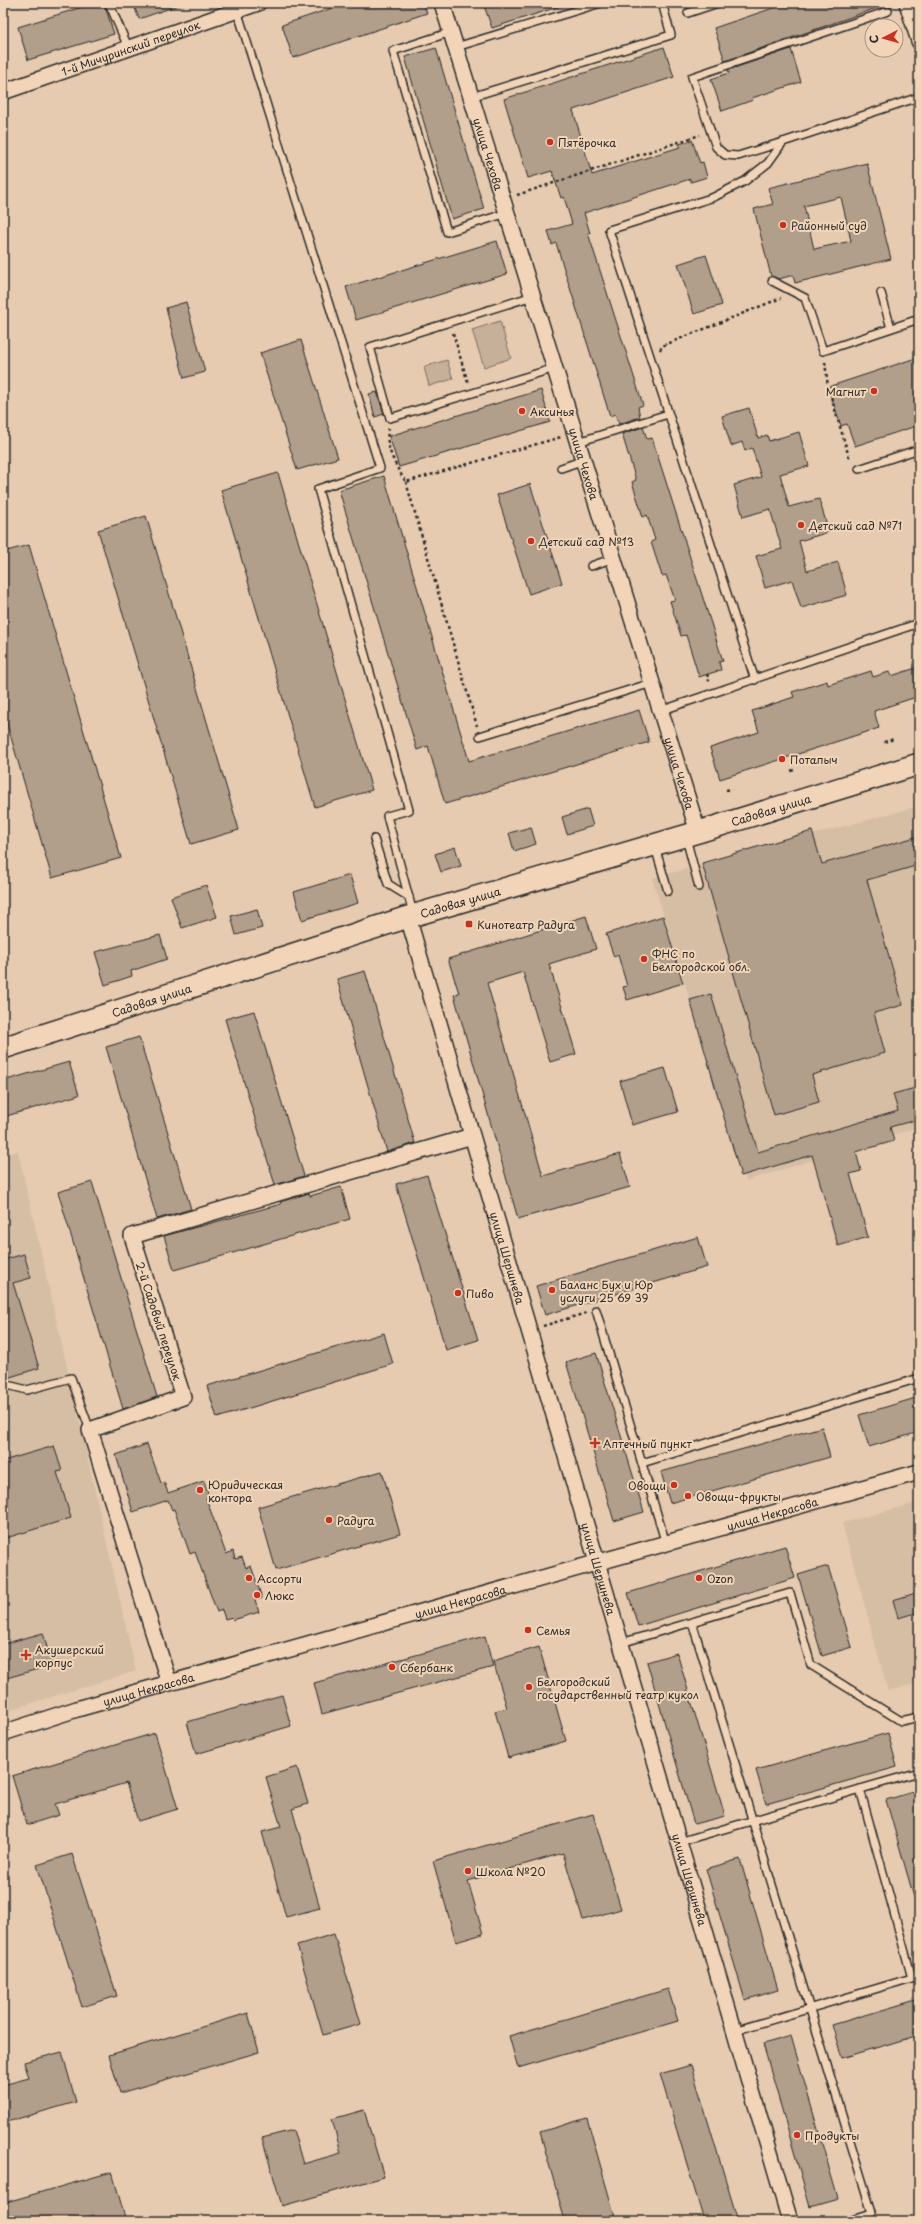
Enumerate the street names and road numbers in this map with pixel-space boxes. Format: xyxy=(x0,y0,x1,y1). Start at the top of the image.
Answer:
street label: 1-й Мичуринский переулок xyxy=(59,15,203,80)
street label: улица Чехова xyxy=(469,116,508,192)
street label: улица Чехова xyxy=(565,425,603,502)
street label: улица Чехова xyxy=(661,735,699,812)
street label: Садовая улица xyxy=(729,789,813,830)
street label: Садовая улица xyxy=(418,882,502,922)
street label: Садовая улица xyxy=(109,979,194,1021)
street label: улица Шершнева xyxy=(486,1209,529,1306)
street label: 2-й Садовый переулок xyxy=(132,1260,186,1383)
street label: улица Некрасова xyxy=(725,1492,820,1534)
street label: улица Шершнева xyxy=(577,1520,621,1617)
street label: улица Некрасова xyxy=(413,1580,508,1622)
street label: улица Некрасова xyxy=(101,1668,196,1710)
street label: улица Шершнева xyxy=(668,1831,712,1928)

